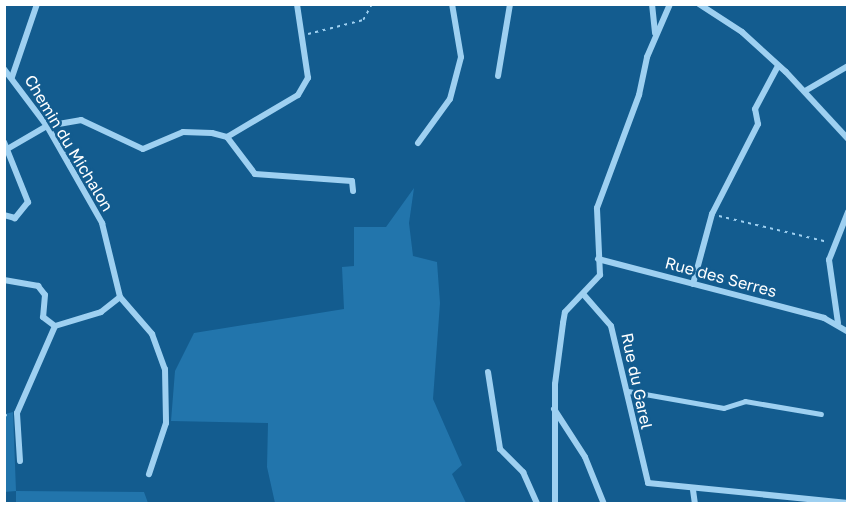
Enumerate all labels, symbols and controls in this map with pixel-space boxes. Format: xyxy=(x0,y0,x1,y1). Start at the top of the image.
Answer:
street label: Chemin du Michalon xyxy=(21,71,117,215)
street label: Rue des Serres xyxy=(663,253,779,301)
street label: Rue du Garel xyxy=(617,331,657,431)

